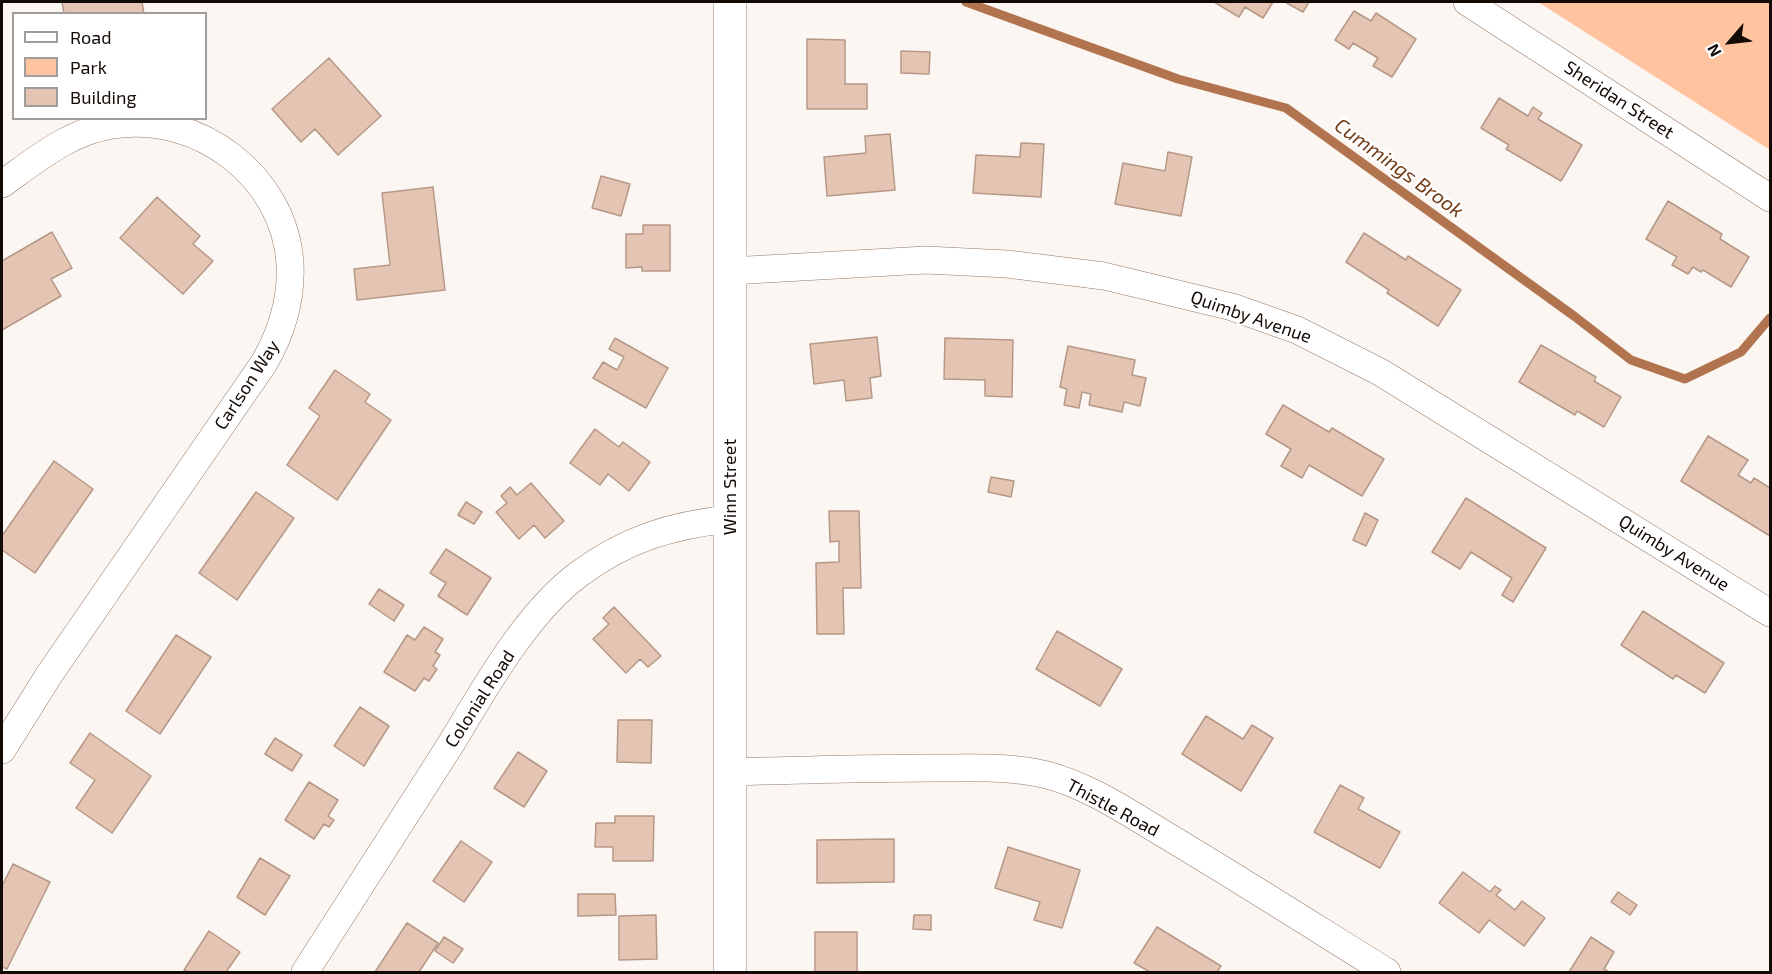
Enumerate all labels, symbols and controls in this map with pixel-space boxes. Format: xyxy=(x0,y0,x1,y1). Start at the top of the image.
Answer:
legend xyxy=(12,12,207,120)
north arrow xyxy=(1700,12,1760,72)
text: Road xyxy=(70,26,111,48)
text: N xyxy=(1703,41,1725,60)
text: Park xyxy=(70,56,107,78)
street label: Sheridan Street xyxy=(1560,56,1678,144)
text: Building xyxy=(70,86,137,108)
water label: Cummings Brook xyxy=(1330,113,1468,223)
street label: Quimby Avenue xyxy=(1188,286,1314,348)
street label: Carlson Way xyxy=(210,336,284,434)
street label: Winn Street xyxy=(719,439,741,535)
street label: Quimby Avenue xyxy=(1615,510,1733,596)
street label: Colonial Road xyxy=(441,646,519,752)
street label: Thistle Road xyxy=(1063,775,1163,841)

